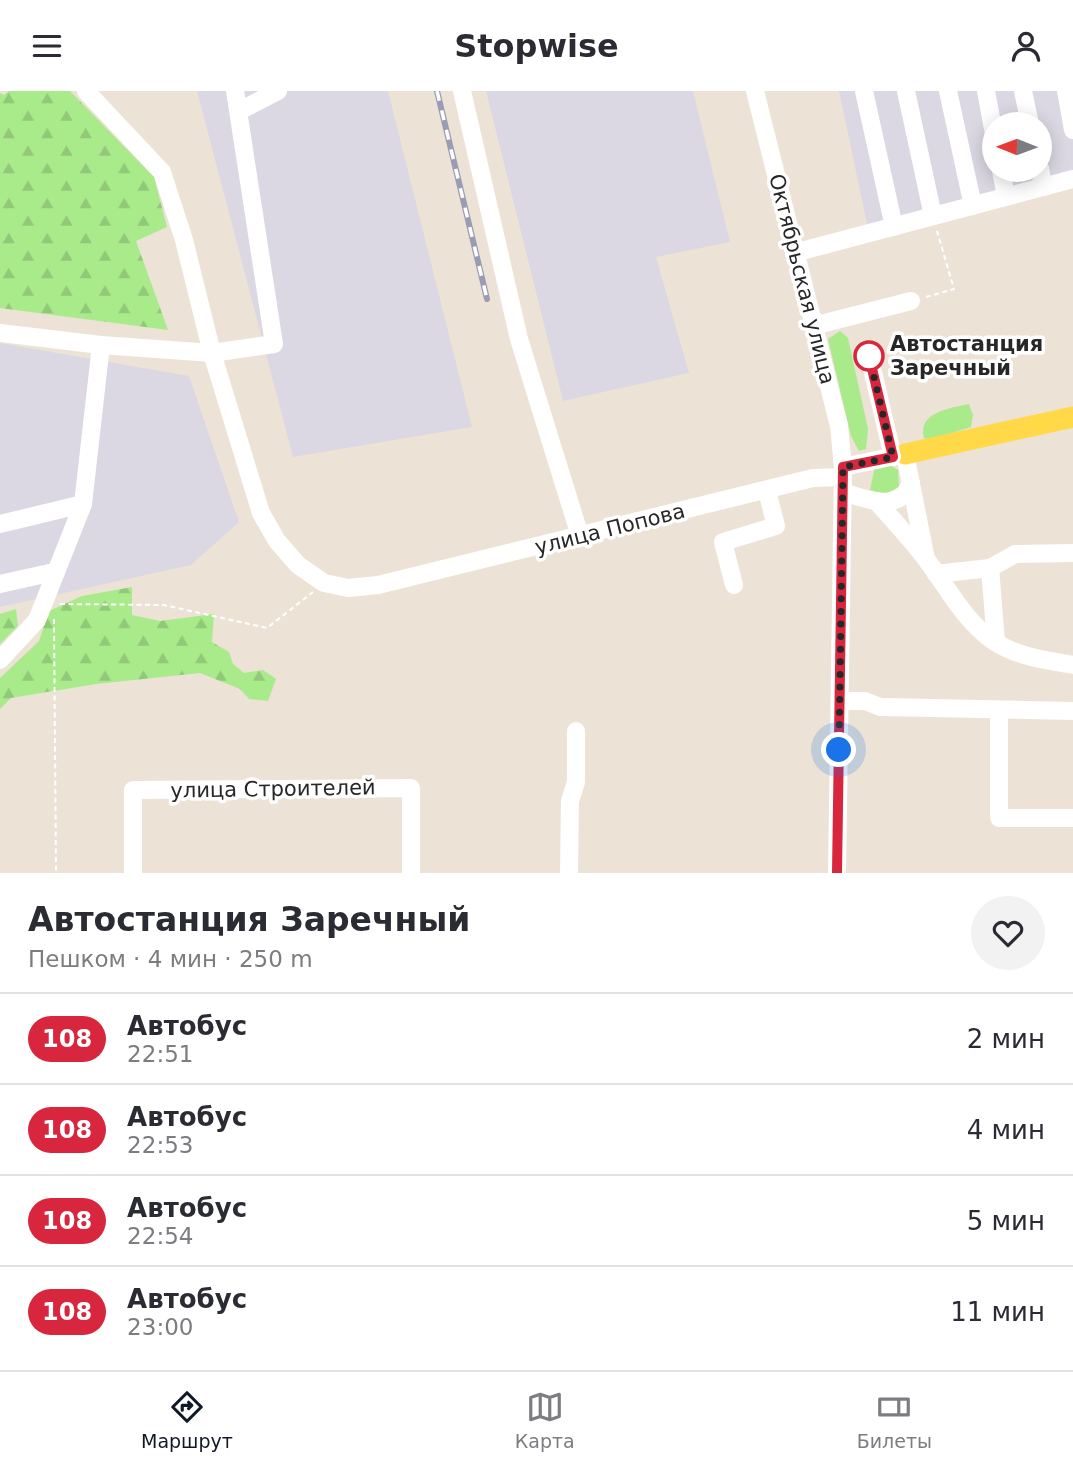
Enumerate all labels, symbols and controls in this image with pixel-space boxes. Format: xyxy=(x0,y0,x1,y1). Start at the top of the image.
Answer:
icon: menu xyxy=(28,27,66,65)
text: Stopwise xyxy=(454,27,619,65)
icon: person xyxy=(1007,27,1045,65)
north arrow xyxy=(982,112,1052,182)
map controls xyxy=(982,112,1052,182)
street label: Октябрьская улица xyxy=(764,171,840,387)
place label: Автостанция Заречный xyxy=(890,332,1043,380)
marker: Автостанция Заречный xyxy=(854,341,884,371)
street label: улица Попова xyxy=(532,499,688,559)
your location xyxy=(821,732,856,767)
street label: улица Строителей xyxy=(170,775,376,803)
button: heart xyxy=(971,896,1045,970)
text: Автостанция Заречный xyxy=(28,900,470,939)
text: Пешком · 4 мин · 250 m xyxy=(28,946,313,972)
text: Автобус xyxy=(127,1011,247,1041)
text: 2 мин xyxy=(967,1024,1045,1054)
text: 108 xyxy=(42,1025,92,1053)
text: 22:51 xyxy=(127,1041,193,1067)
text: Автобус xyxy=(127,1102,247,1132)
text: 4 мин xyxy=(967,1115,1045,1145)
text: 108 xyxy=(42,1116,92,1144)
text: 22:53 xyxy=(127,1132,193,1158)
text: Автобус xyxy=(127,1193,247,1223)
text: 5 мин xyxy=(967,1206,1045,1236)
text: 108 xyxy=(42,1207,92,1235)
text: 22:54 xyxy=(127,1223,193,1249)
text: Автобус xyxy=(127,1284,247,1314)
text: 11 мин xyxy=(950,1297,1045,1327)
text: 108 xyxy=(42,1298,92,1326)
text: 23:00 xyxy=(127,1314,193,1340)
tab: Маршрут xyxy=(141,1388,233,1452)
tab: Карта xyxy=(515,1388,575,1452)
tab: Билеты xyxy=(857,1388,932,1452)

